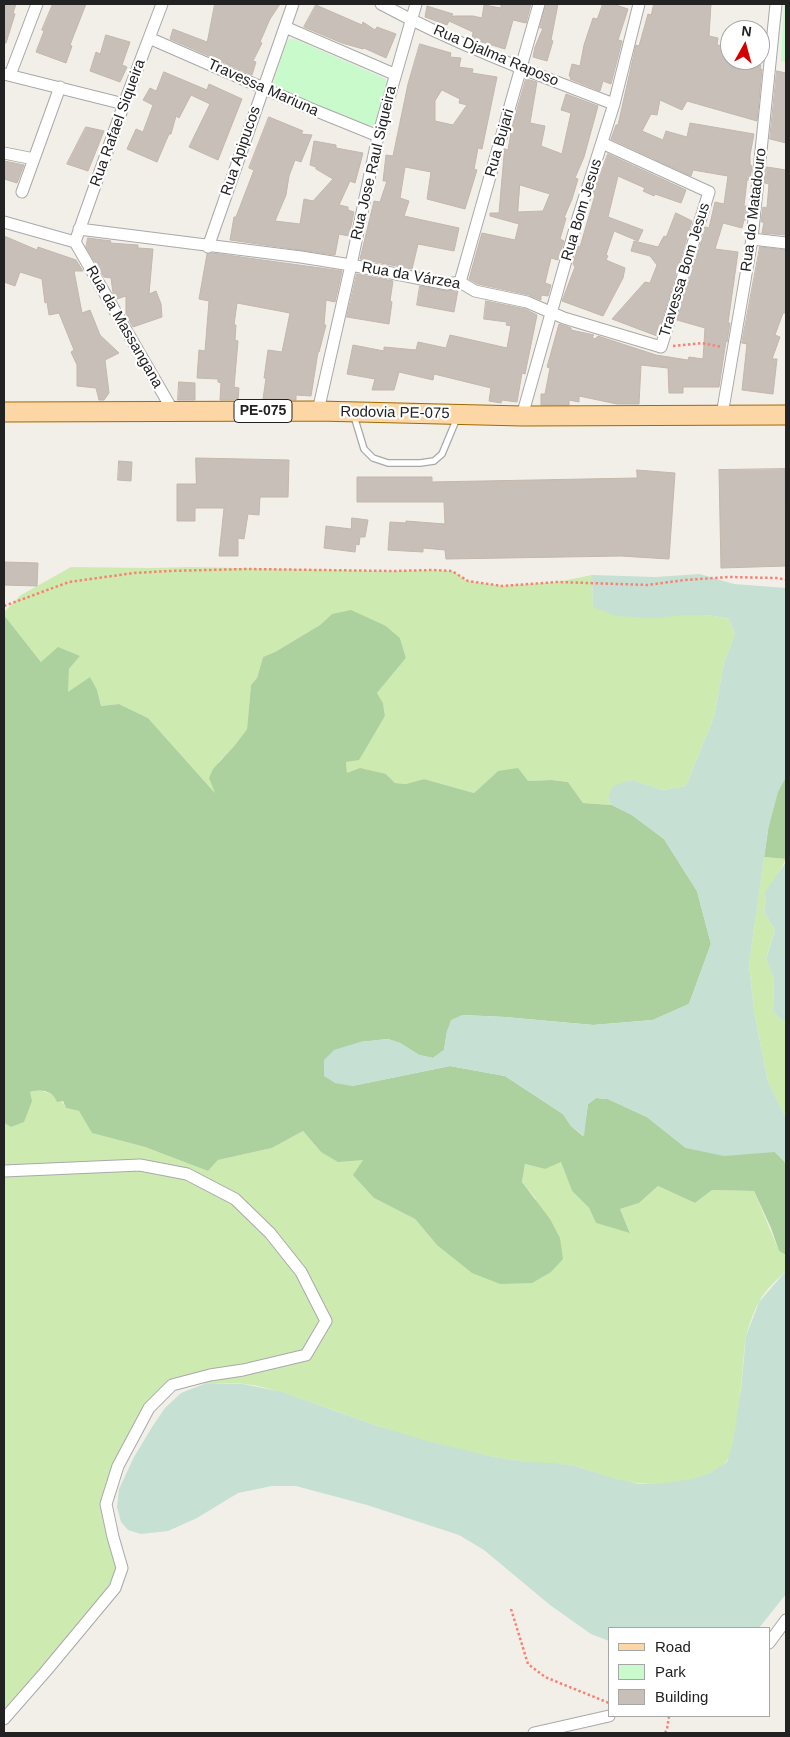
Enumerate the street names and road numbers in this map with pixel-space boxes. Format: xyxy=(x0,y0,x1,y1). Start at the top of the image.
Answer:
street label: Rua Djalma Raposo xyxy=(431,21,561,91)
street label: Travessa Mariuna xyxy=(205,55,321,121)
street label: Rua Rafael Siqueira xyxy=(87,57,149,189)
street label: Rua Jose Raul Siqueira xyxy=(348,84,400,242)
street label: Rua Apipucos xyxy=(217,104,265,198)
street label: Rua Bujari xyxy=(482,107,518,179)
street label: Rua do Matadouro xyxy=(737,147,771,273)
street label: Rua Bom Jesus xyxy=(558,157,606,263)
street label: Travessa Bom Jesus xyxy=(656,201,714,339)
street label: Rua da Várzea xyxy=(360,258,462,294)
street label: Rua da Massangana xyxy=(82,263,166,391)
road number: PE-075 xyxy=(234,400,292,422)
street label: Rodovia PE-075 xyxy=(340,403,450,423)

